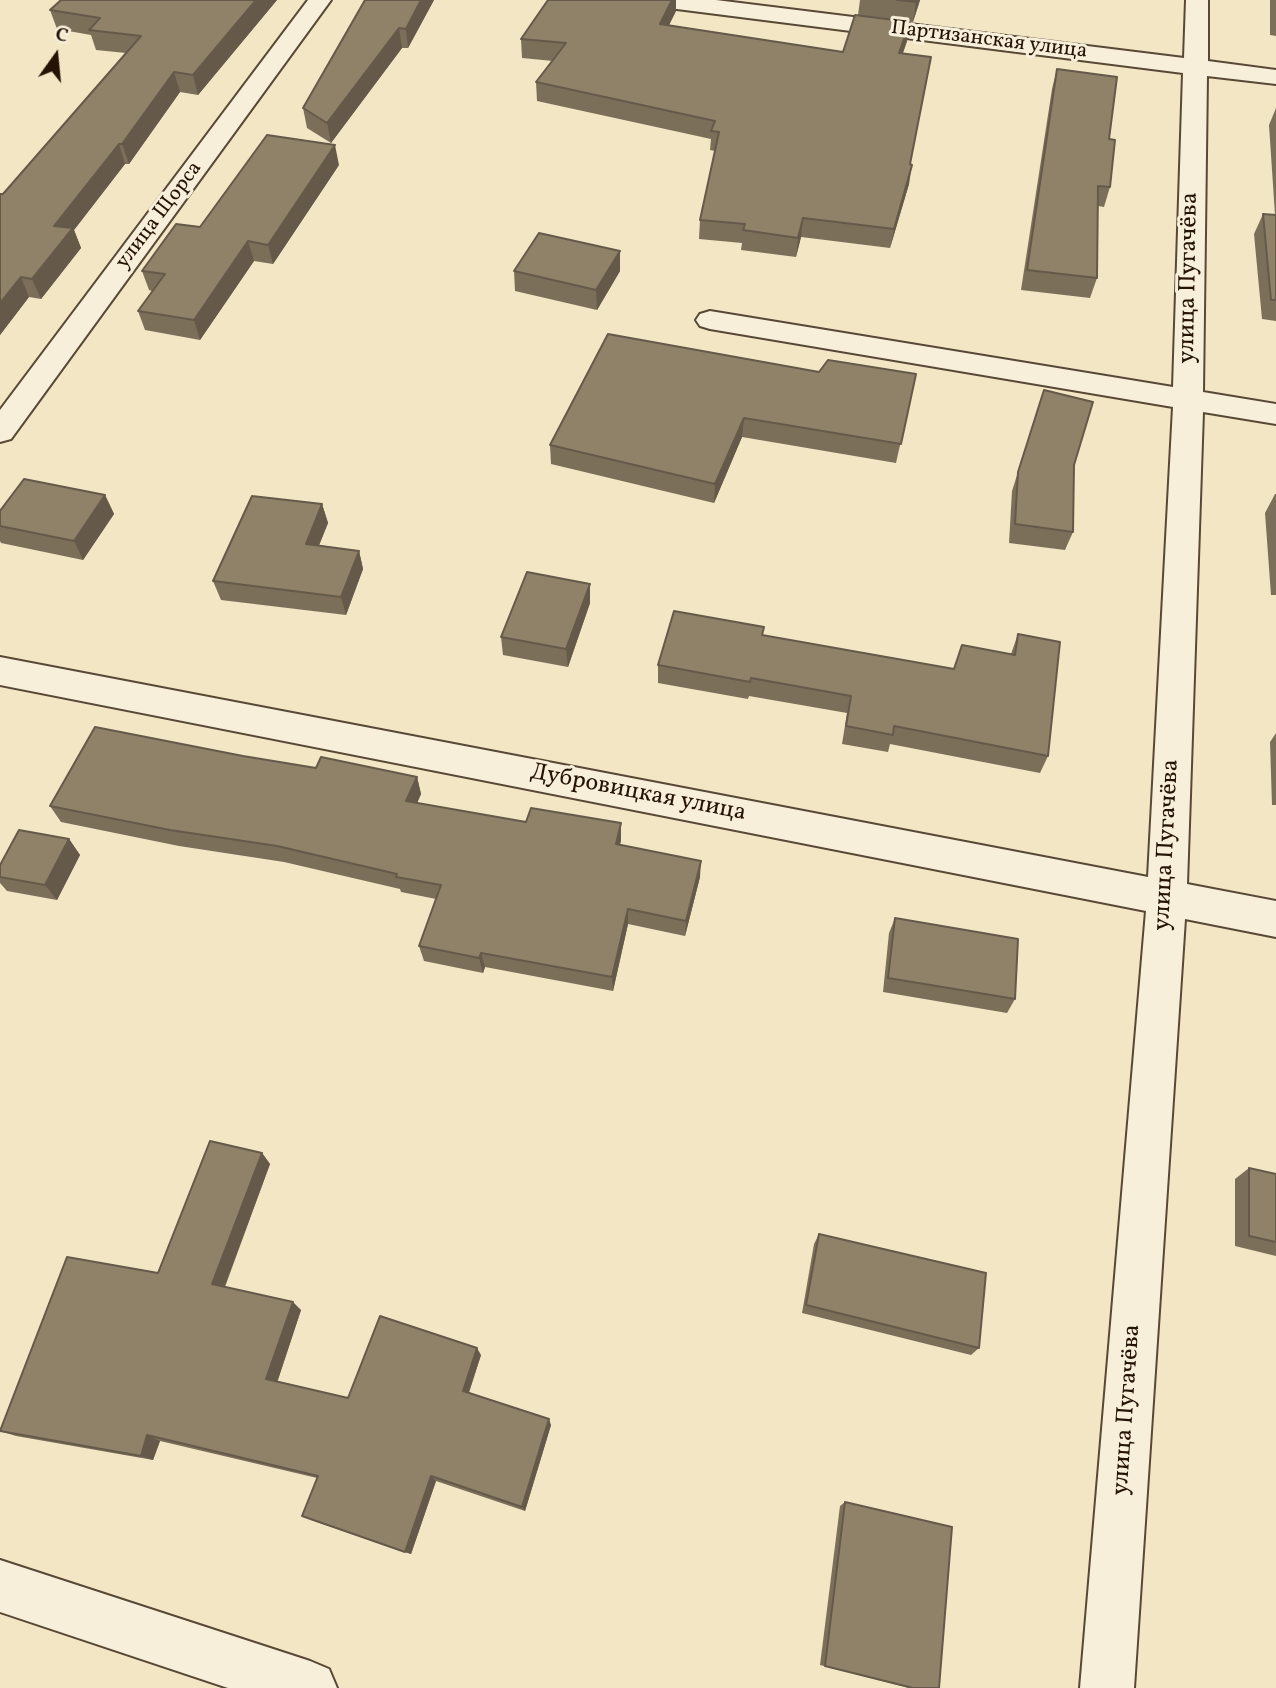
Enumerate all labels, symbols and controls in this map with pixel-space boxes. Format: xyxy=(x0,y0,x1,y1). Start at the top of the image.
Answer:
street label: Партизанская улица xyxy=(889,16,1089,66)
north arrow xyxy=(21,21,91,91)
text: С xyxy=(52,22,71,50)
street label: улица Щорса xyxy=(111,157,209,275)
street label: улица Пугачёва xyxy=(1174,192,1206,364)
street label: Дубровицкая улица xyxy=(528,759,748,829)
street label: улица Пугачёва xyxy=(1149,759,1187,931)
street label: улица Пугачёва xyxy=(1108,1323,1148,1497)

